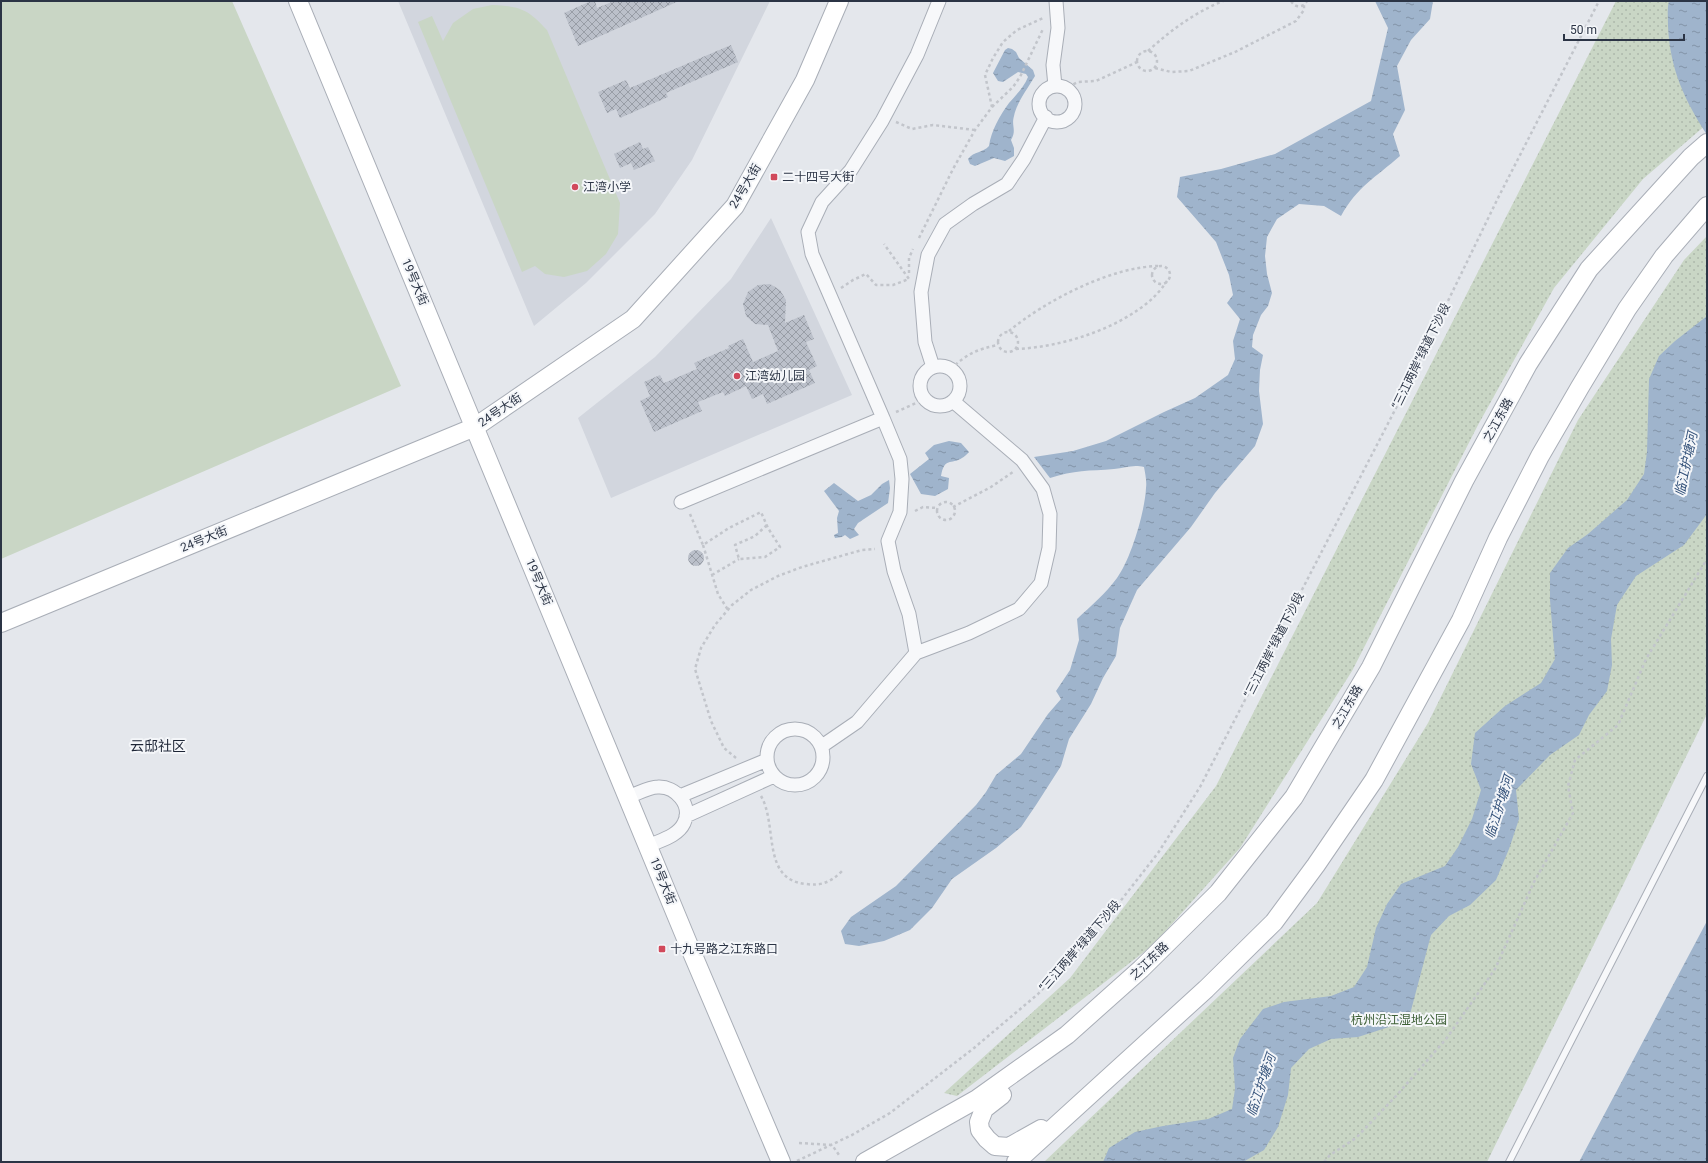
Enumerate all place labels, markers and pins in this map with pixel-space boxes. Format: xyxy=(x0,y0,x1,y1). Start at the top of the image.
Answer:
place label: 二十四号大街 xyxy=(782,170,854,184)
marker: 二十四号大街 xyxy=(769,172,779,182)
place label: 江湾小学 xyxy=(583,180,631,194)
marker: 江湾小学 xyxy=(570,182,580,192)
place label: 江湾幼儿园 xyxy=(745,369,805,383)
marker: 江湾幼儿园 xyxy=(732,371,742,381)
place label: 十九号路之江东路口 xyxy=(670,942,778,956)
marker: 十九号路之江东路口 xyxy=(657,944,667,954)

